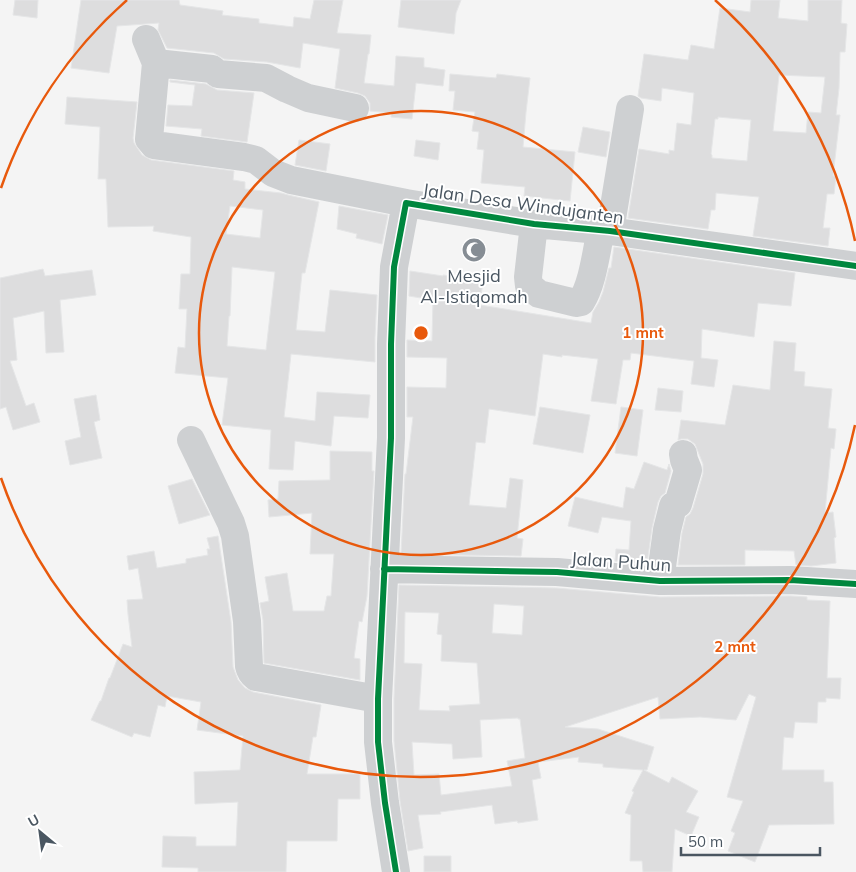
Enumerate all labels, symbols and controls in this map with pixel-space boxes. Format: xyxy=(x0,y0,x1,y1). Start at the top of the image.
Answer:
street label: Jalan Desa Windujanten xyxy=(421,178,625,229)
mosque icon: Mesjid Al-Istiqomah xyxy=(461,237,487,263)
place label: Mesjid Al-Istiqomah xyxy=(420,264,528,308)
text: 1 mnt xyxy=(622,323,664,342)
centre of rings xyxy=(412,324,430,342)
street label: Jalan Puhun xyxy=(570,547,672,576)
text: 2 mnt xyxy=(714,637,756,656)
north arrow xyxy=(15,807,65,857)
text: U xyxy=(25,810,43,831)
scale bar xyxy=(681,824,820,856)
text: 50 m xyxy=(688,832,723,851)

